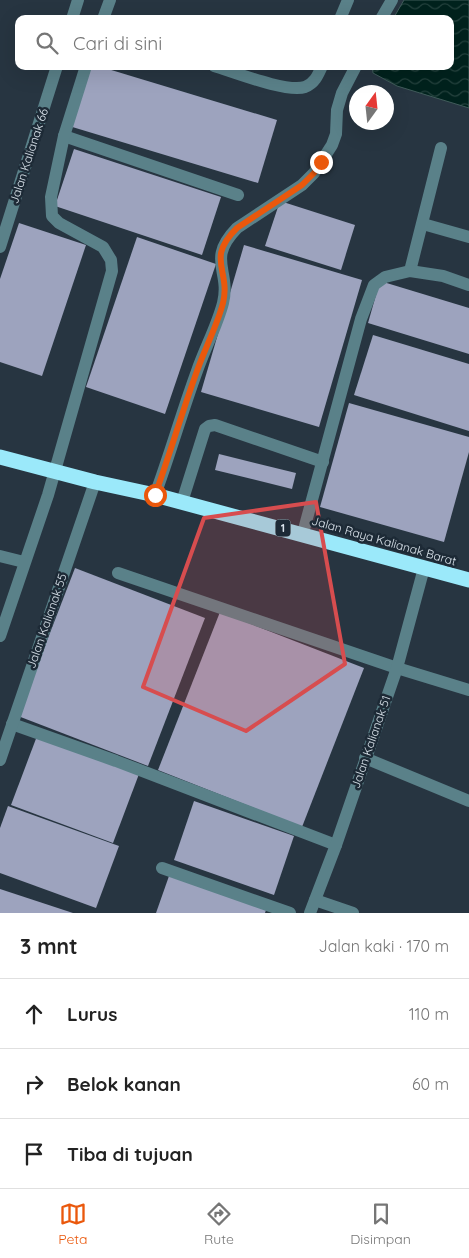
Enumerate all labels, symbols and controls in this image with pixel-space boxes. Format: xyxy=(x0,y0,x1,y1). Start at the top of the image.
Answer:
search box xyxy=(15,15,454,70)
icon: search xyxy=(33,29,61,57)
text: Cari di sini xyxy=(73,31,162,55)
north arrow xyxy=(349,85,394,130)
street label: Jalan Kalianak 66 xyxy=(6,106,51,205)
route end xyxy=(310,151,333,174)
route start xyxy=(144,484,167,507)
street label: Jalan Raya Kalianak Barat xyxy=(310,513,458,568)
road number: 1 xyxy=(276,520,290,536)
street label: Jalan Kalianak 55 xyxy=(23,571,70,670)
street label: Jalan Kalianak 51 xyxy=(348,693,393,790)
text: 3 mnt xyxy=(20,933,78,959)
text: Jalan kaki · 170 m xyxy=(319,936,449,956)
icon: ahead xyxy=(20,1000,48,1028)
text: Lurus xyxy=(67,1002,117,1026)
text: 110 m xyxy=(409,1004,449,1024)
icon: right xyxy=(20,1070,48,1098)
text: Belok kanan xyxy=(67,1072,181,1096)
text: 60 m xyxy=(412,1074,449,1094)
icon: arrive xyxy=(20,1140,48,1168)
text: Tiba di tujuan xyxy=(67,1142,193,1166)
tab: Peta xyxy=(58,1200,88,1248)
tab: Rute xyxy=(204,1200,234,1248)
tab: Disimpan xyxy=(350,1200,411,1248)

